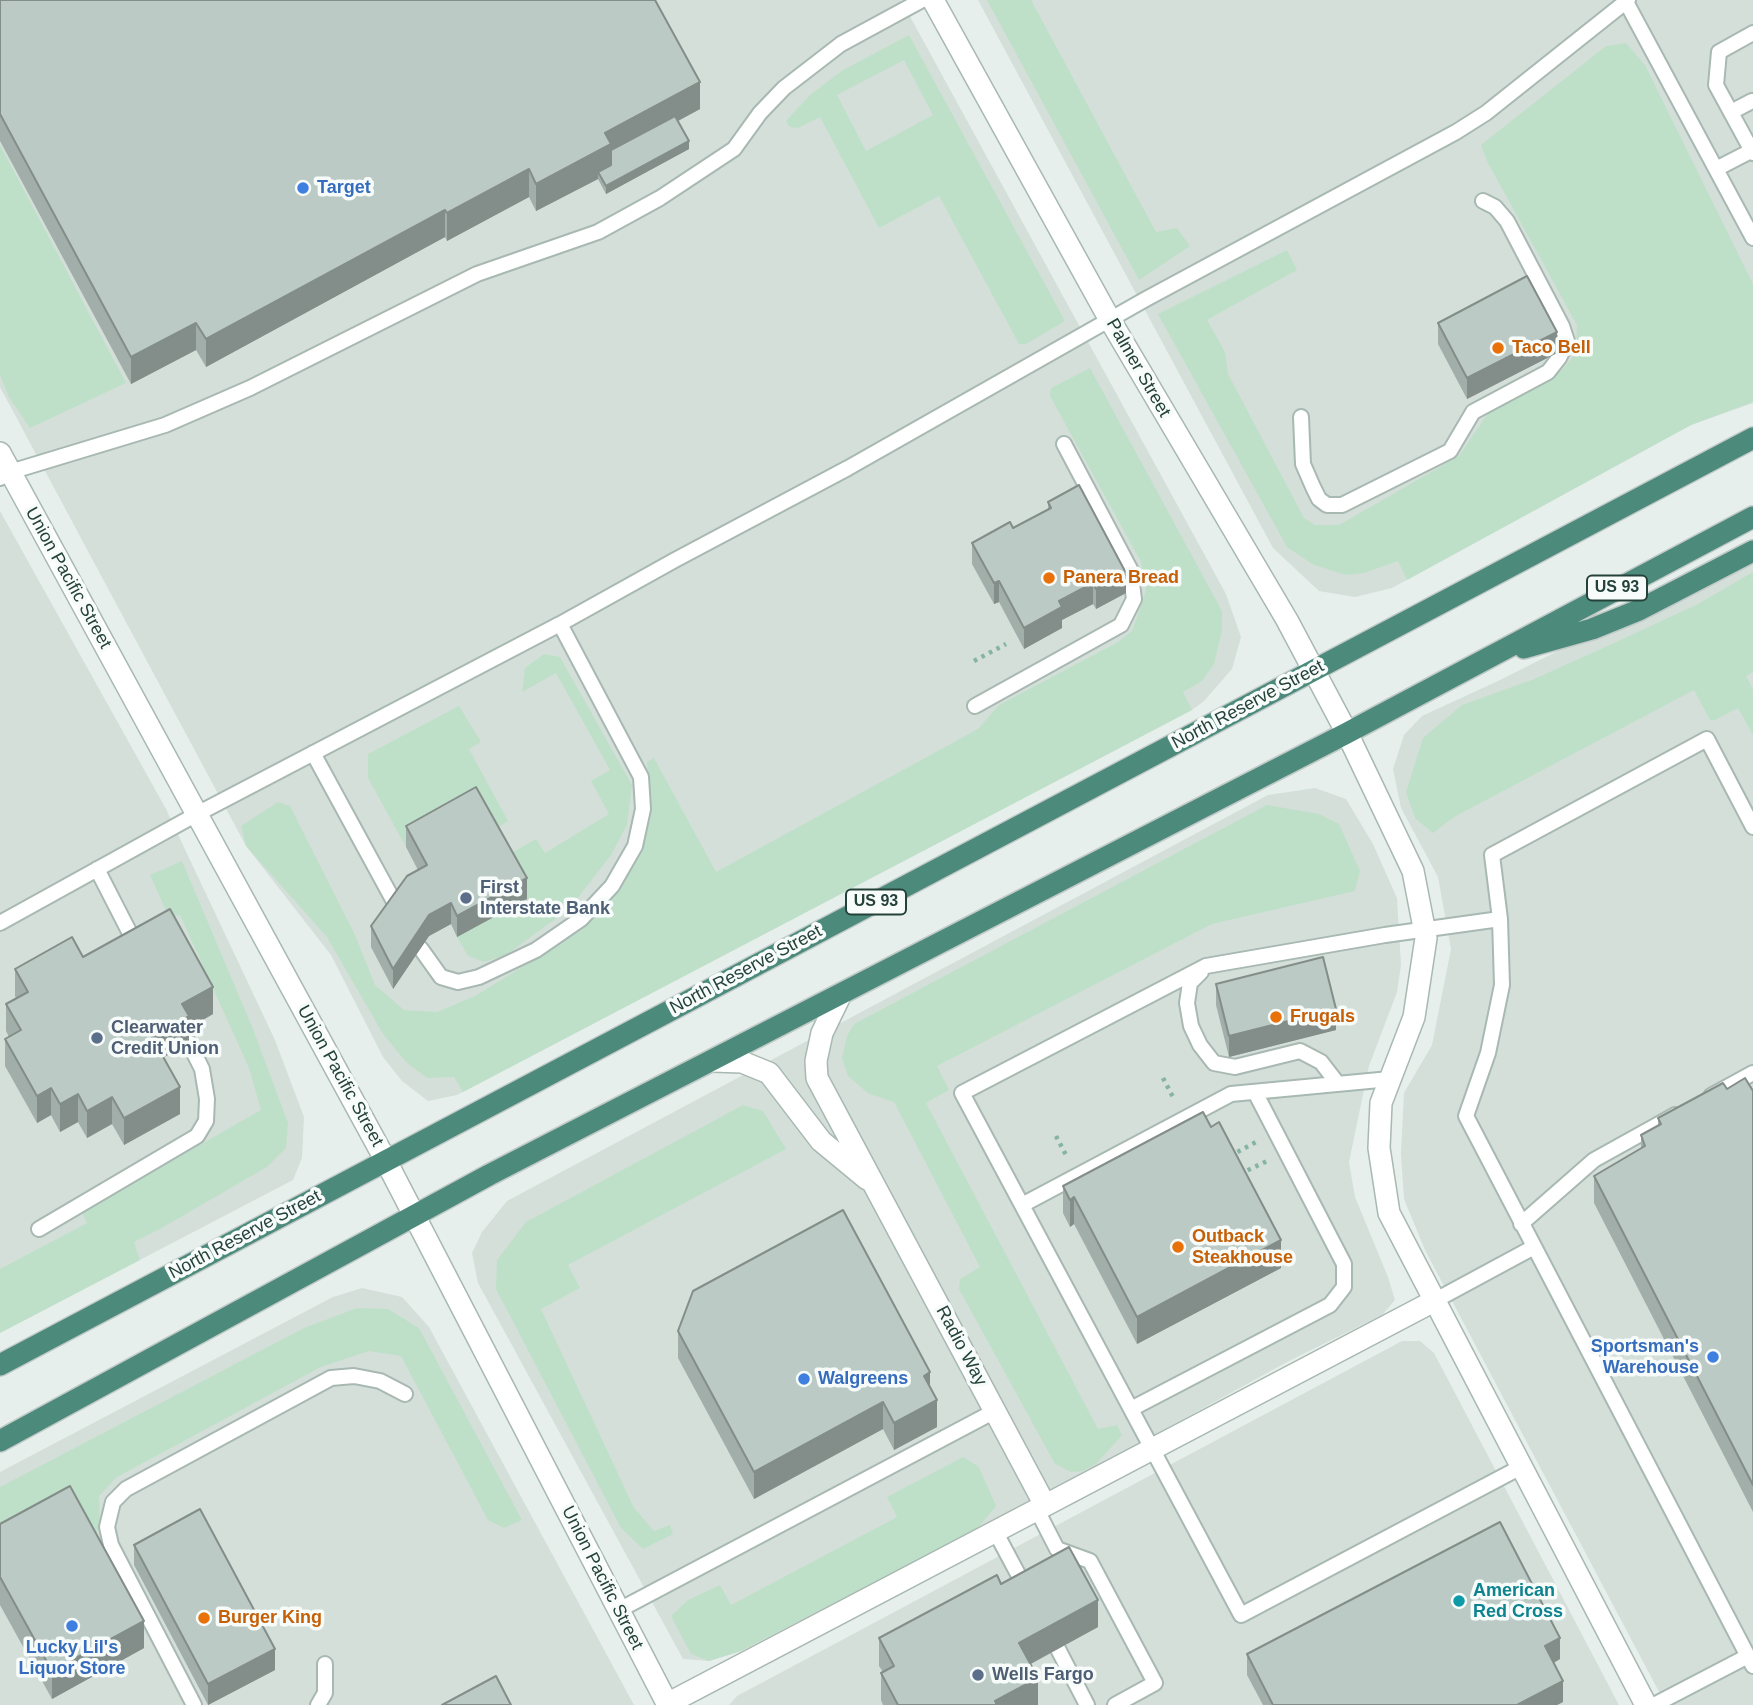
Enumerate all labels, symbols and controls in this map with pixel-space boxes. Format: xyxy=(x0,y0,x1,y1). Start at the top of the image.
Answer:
place label: Target xyxy=(317,177,371,199)
marker: Target xyxy=(295,180,311,196)
street label: Palmer Street xyxy=(1101,315,1175,421)
place label: Taco Bell xyxy=(1512,337,1591,359)
marker: Taco Bell xyxy=(1490,340,1506,356)
street label: Union Pacific Street xyxy=(20,504,116,652)
place label: Panera Bread xyxy=(1063,567,1179,589)
marker: Panera Bread xyxy=(1041,570,1057,586)
road number: US 93 xyxy=(1587,576,1647,600)
street label: North Reserve Street xyxy=(1168,656,1328,754)
place label: First Interstate Bank xyxy=(480,877,610,920)
marker: First Interstate Bank xyxy=(458,890,474,906)
road number: US 93 xyxy=(846,890,906,914)
street label: North Reserve Street xyxy=(666,921,826,1019)
street label: Union Pacific Street xyxy=(292,1002,388,1150)
place label: Frugals xyxy=(1290,1006,1355,1028)
marker: Frugals xyxy=(1268,1009,1284,1025)
place label: Clearwater Credit Union xyxy=(111,1017,219,1060)
marker: Clearwater Credit Union xyxy=(89,1030,105,1046)
street label: North Reserve Street xyxy=(165,1186,325,1284)
place label: Outback Steakhouse xyxy=(1192,1226,1293,1268)
marker: Outback Steakhouse xyxy=(1170,1239,1186,1255)
street label: Radio Way xyxy=(931,1302,991,1390)
place label: Sportsman's Warehouse xyxy=(1591,1336,1699,1378)
marker: Sportsman's Warehouse xyxy=(1705,1349,1721,1365)
place label: Walgreens xyxy=(818,1368,908,1390)
marker: Walgreens xyxy=(796,1371,812,1387)
street label: Union Pacific Street xyxy=(556,1503,648,1653)
place label: American Red Cross xyxy=(1473,1580,1563,1622)
marker: American Red Cross xyxy=(1451,1593,1467,1609)
place label: Burger King xyxy=(218,1607,322,1629)
marker: Burger King xyxy=(196,1610,212,1626)
marker: Lucky Lil's Liquor Store xyxy=(64,1618,80,1634)
place label: Lucky Lil's Liquor Store xyxy=(19,1637,125,1680)
place label: Wells Fargo xyxy=(992,1664,1094,1686)
marker: Wells Fargo xyxy=(970,1667,986,1683)

